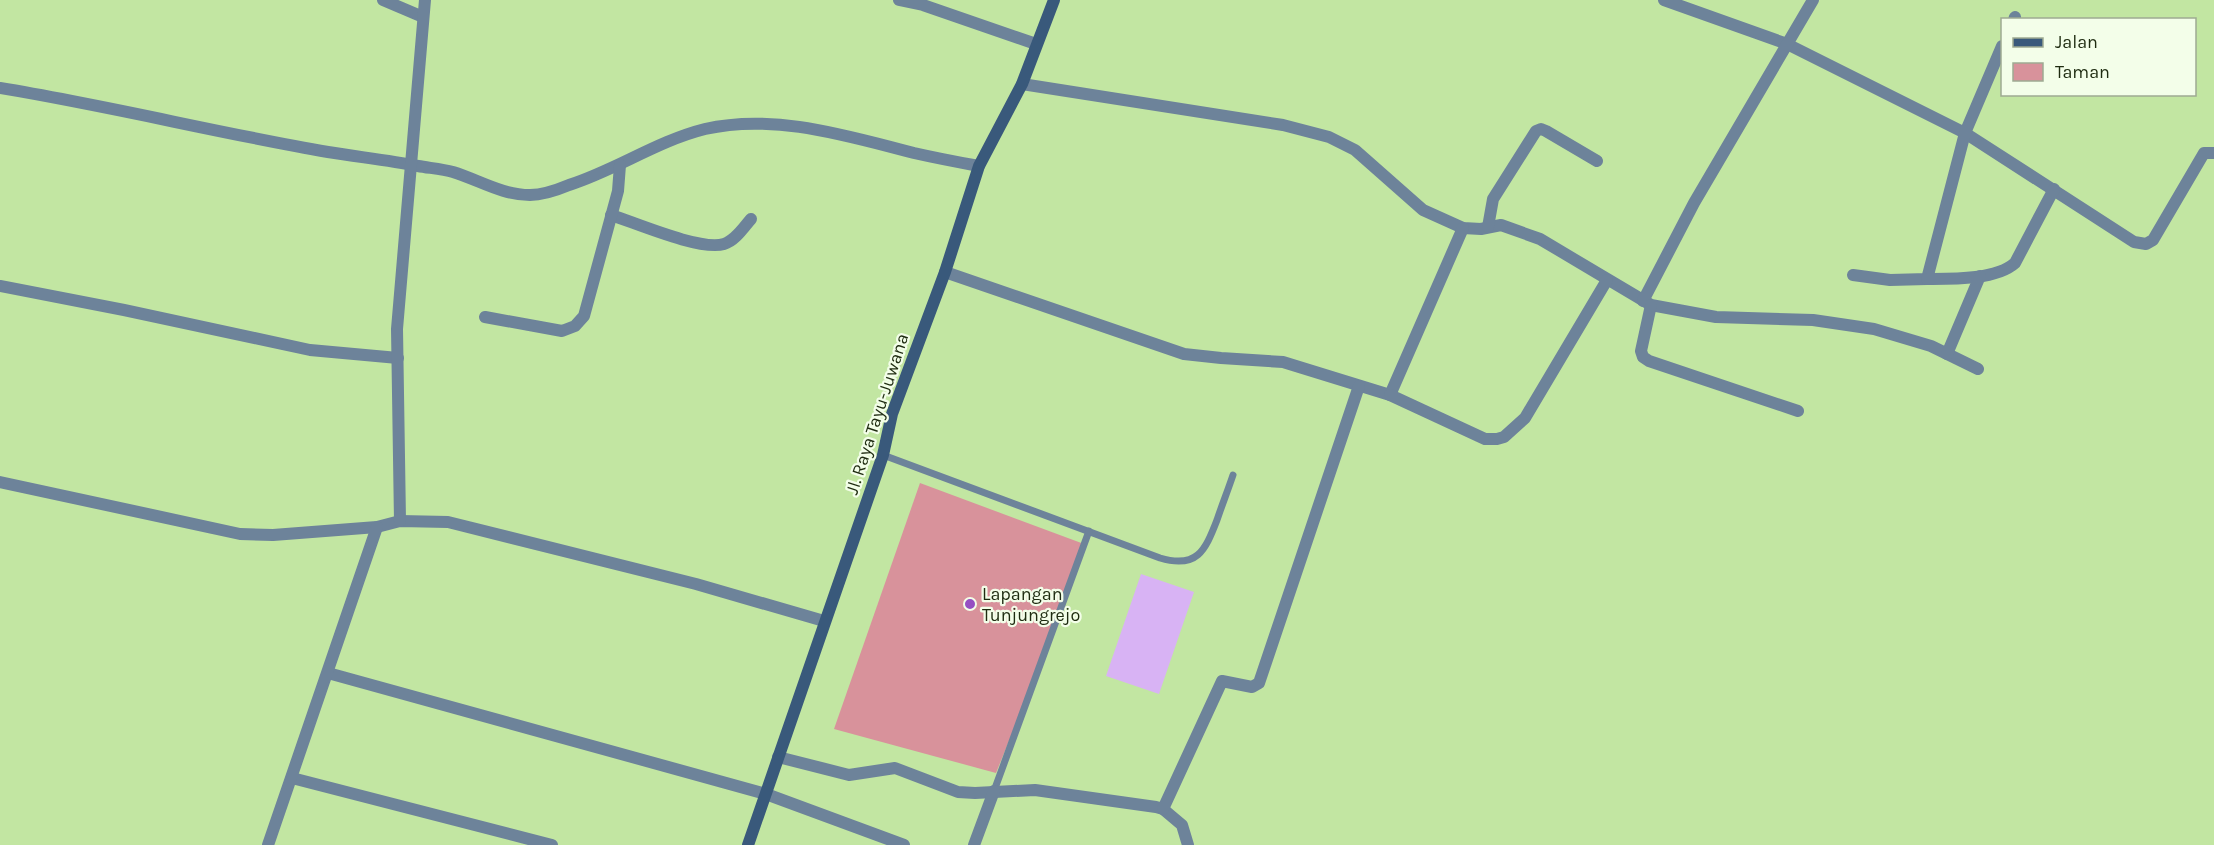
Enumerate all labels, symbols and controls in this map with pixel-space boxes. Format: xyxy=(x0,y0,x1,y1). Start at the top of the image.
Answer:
legend xyxy=(2001,18,2196,96)
text: Jalan xyxy=(2055,31,2098,53)
text: Taman xyxy=(2055,61,2110,83)
street label: Jl. Raya Tayu-Juwana xyxy=(841,331,913,497)
place label: Lapangan Tunjungrejo xyxy=(982,583,1080,626)
marker: Lapangan Tunjungrejo xyxy=(963,597,977,611)

